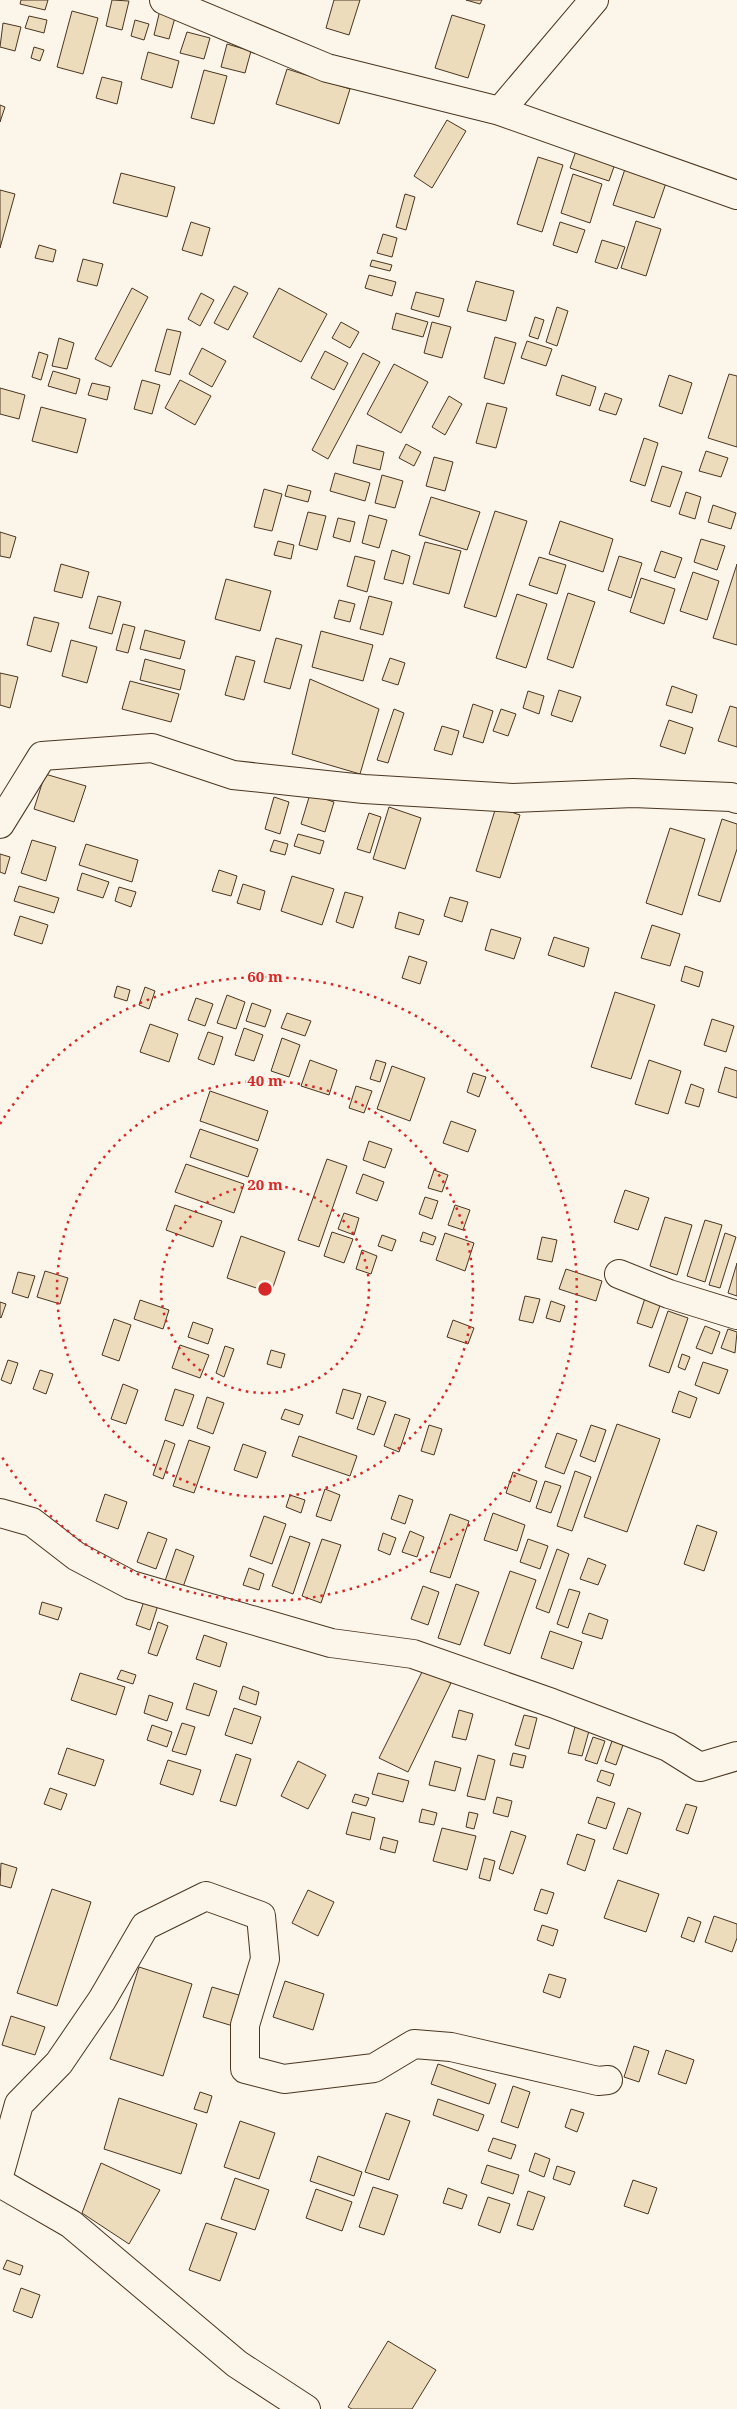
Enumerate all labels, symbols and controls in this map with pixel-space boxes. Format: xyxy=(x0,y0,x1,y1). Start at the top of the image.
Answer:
text: 60 m xyxy=(247,966,283,986)
text: 40 m xyxy=(247,1070,283,1090)
text: 20 m xyxy=(247,1174,283,1194)
centre of rings xyxy=(256,1280,274,1298)

